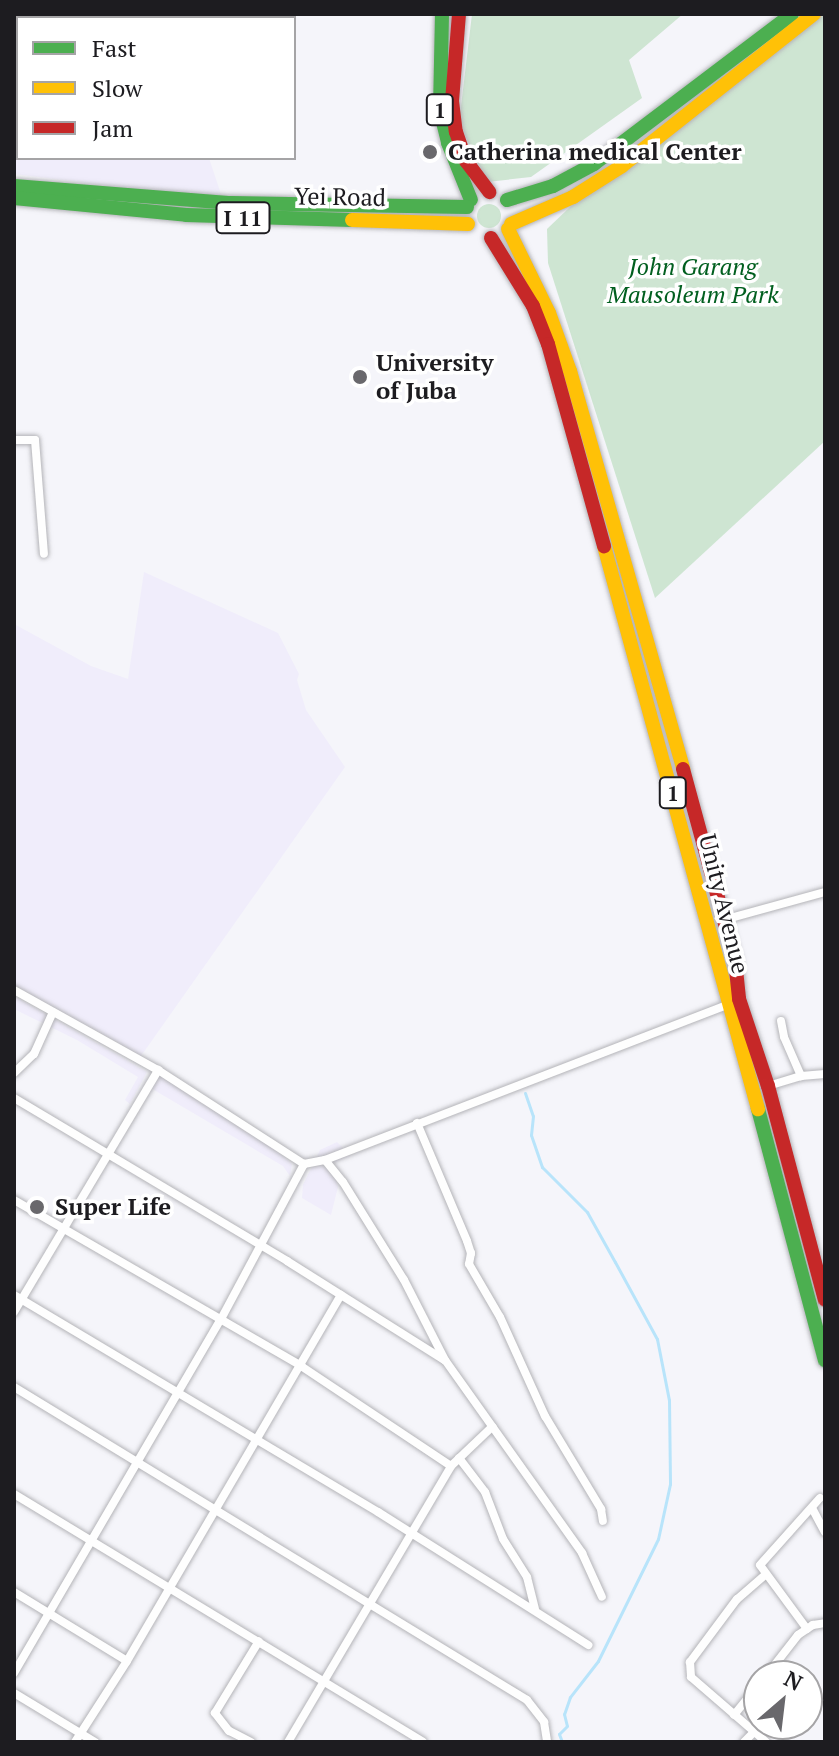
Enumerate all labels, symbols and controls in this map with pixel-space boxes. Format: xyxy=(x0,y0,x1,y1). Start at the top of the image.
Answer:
legend xyxy=(16,16,296,160)
text: Fast xyxy=(92,32,136,64)
text: Slow xyxy=(92,72,143,104)
road number: 1 xyxy=(424,92,456,128)
text: Jam xyxy=(92,112,133,144)
place label: Catherina medical Center xyxy=(448,138,742,166)
marker: Catherina medical Center xyxy=(419,141,441,163)
street label: Yei Road xyxy=(294,182,386,212)
road number: I 11 xyxy=(215,200,271,236)
park label: John Garang Mausoleum Park xyxy=(607,253,779,309)
place label: University of Juba xyxy=(376,349,493,405)
marker: University of Juba xyxy=(351,368,369,386)
road number: 1 xyxy=(657,775,689,811)
street label: Unity Avenue xyxy=(693,831,755,977)
place label: Super Life xyxy=(55,1193,171,1221)
marker: Super Life xyxy=(26,1196,48,1218)
north arrow xyxy=(743,1660,823,1740)
text: N xyxy=(779,1663,808,1697)

